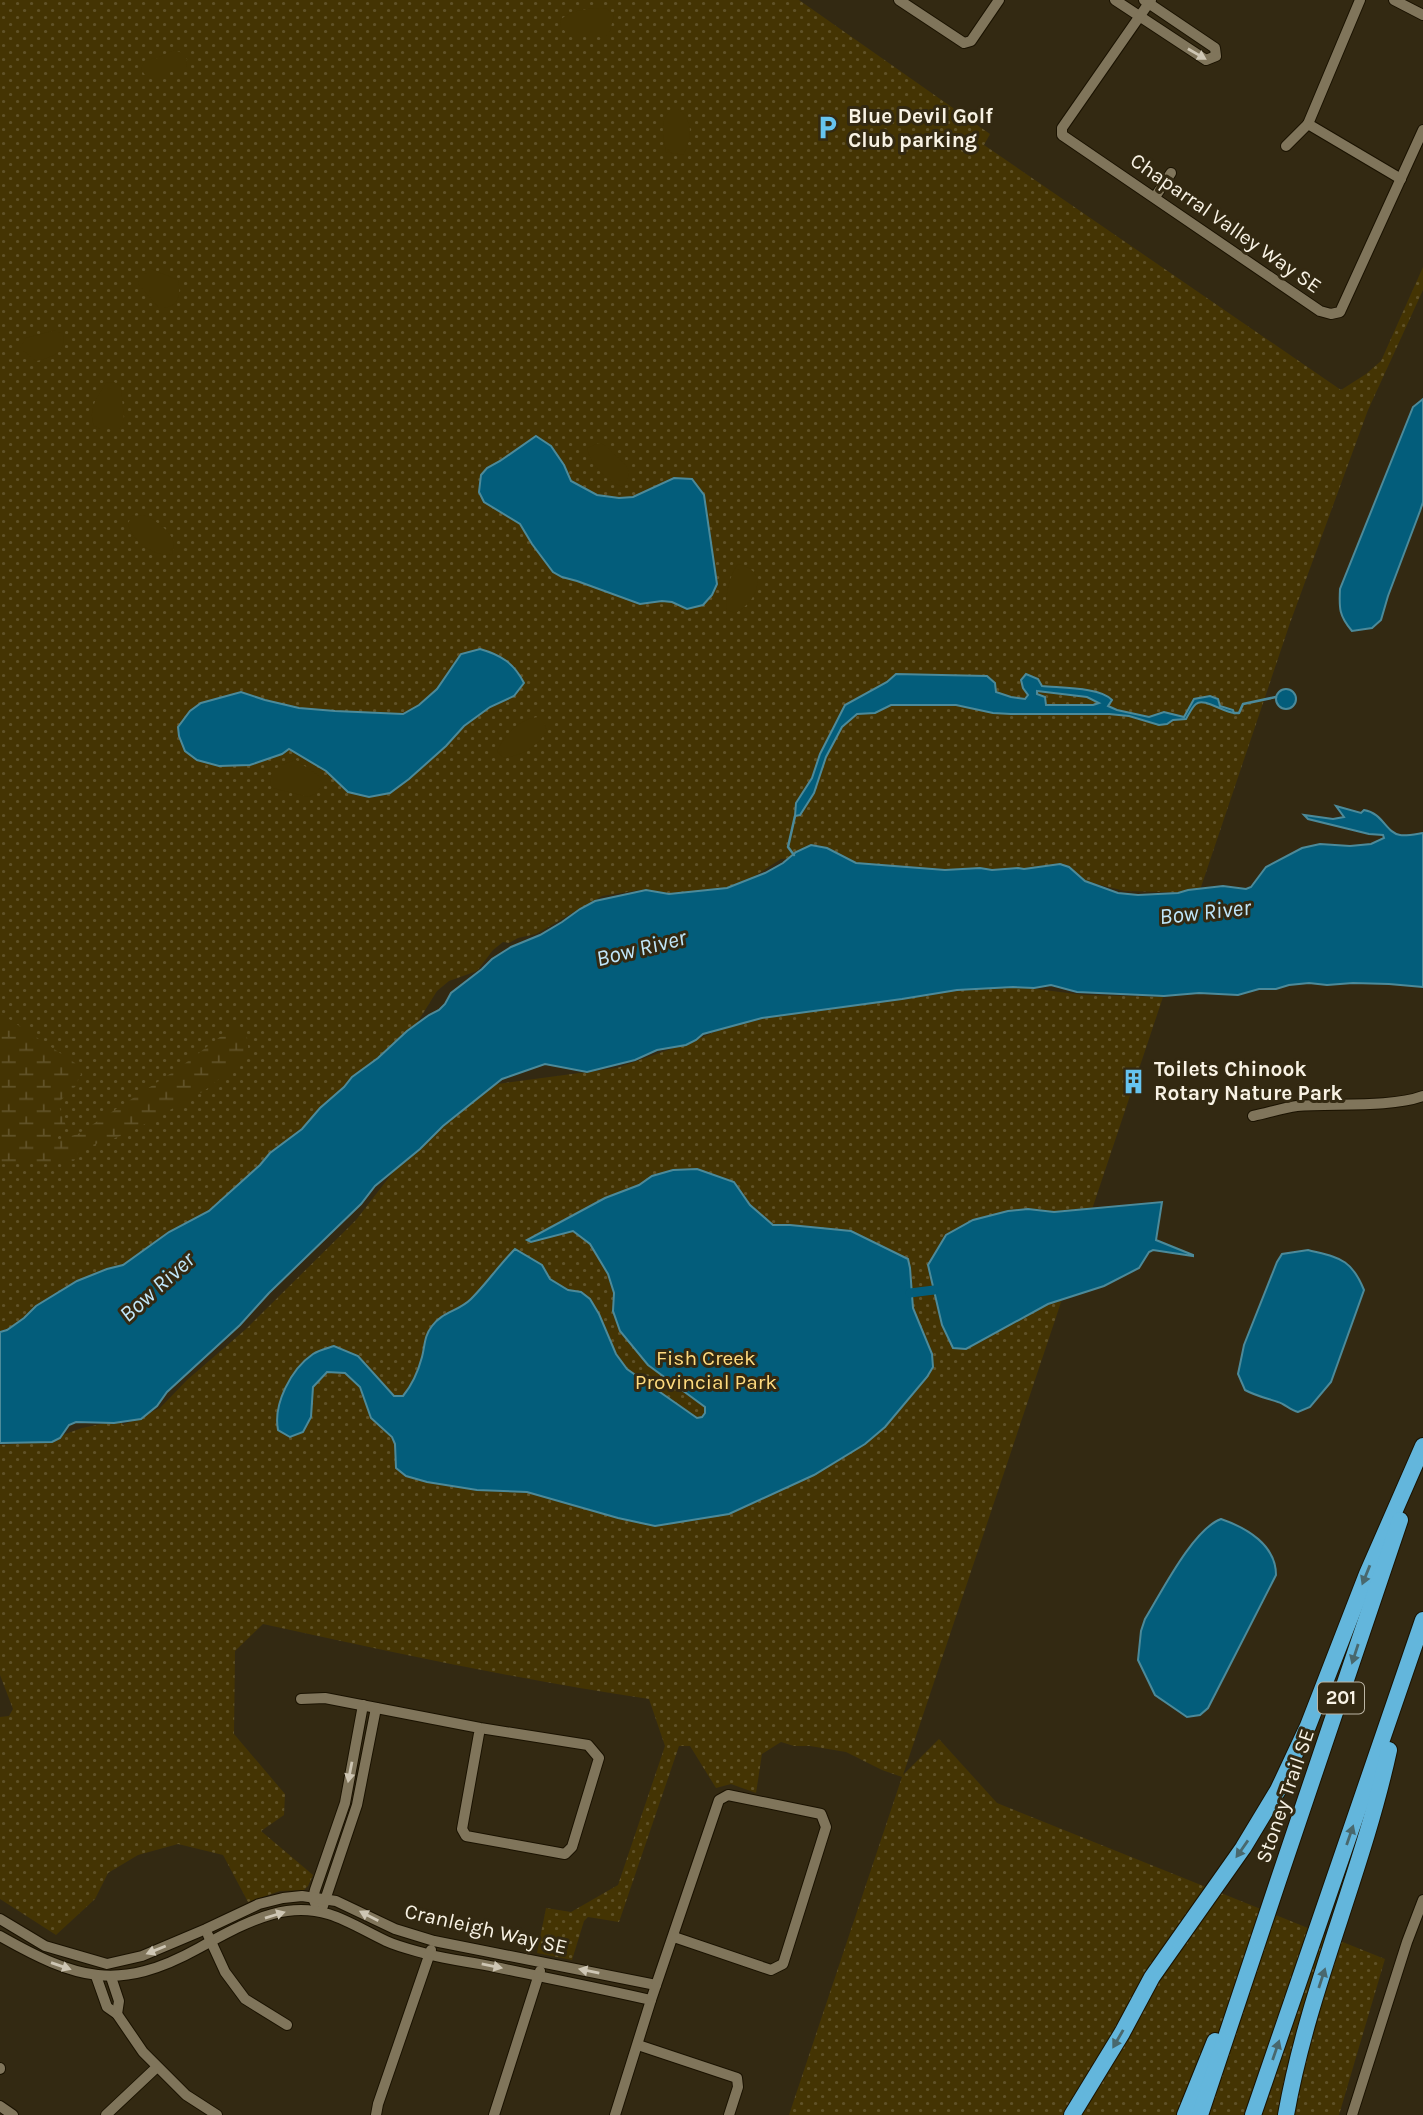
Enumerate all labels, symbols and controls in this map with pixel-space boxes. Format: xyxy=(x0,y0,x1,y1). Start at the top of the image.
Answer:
one-way arrow xyxy=(1187,47,1207,60)
place label: Blue Devil Golf Club parking xyxy=(848,104,993,152)
parking icon: Blue Devil Golf Club parking xyxy=(814,114,842,142)
street label: Chaparral Valley Way SE xyxy=(1126,148,1326,298)
water label: Bow River xyxy=(1158,894,1253,930)
water label: Bow River xyxy=(593,924,690,972)
place label: Toilets Chinook Rotary Nature Park xyxy=(1154,1057,1343,1105)
building icon: Toilets Chinook Rotary Nature Park xyxy=(1120,1067,1148,1095)
water label: Bow River xyxy=(114,1245,201,1328)
park label: Fish Creek Provincial Park xyxy=(635,1346,777,1394)
one-way arrow xyxy=(1361,1565,1372,1586)
one-way arrow xyxy=(1349,1644,1360,1665)
road number: 201 xyxy=(1318,1682,1364,1714)
street label: Stoney Trail SE xyxy=(1251,1726,1319,1866)
one-way arrow xyxy=(344,1761,355,1783)
one-way arrow xyxy=(1345,1825,1356,1846)
one-way arrow xyxy=(1235,1840,1249,1858)
street label: Cranleigh Way SE xyxy=(402,1899,570,1959)
one-way arrow xyxy=(264,1909,285,1919)
one-way arrow xyxy=(359,1910,379,1921)
one-way arrow xyxy=(146,1945,167,1956)
one-way arrow xyxy=(51,1961,72,1972)
one-way arrow xyxy=(481,1961,503,1972)
one-way arrow xyxy=(578,1965,600,1976)
one-way arrow xyxy=(1317,1967,1328,1988)
one-way arrow xyxy=(1112,2029,1124,2049)
one-way arrow xyxy=(1271,2040,1281,2061)

